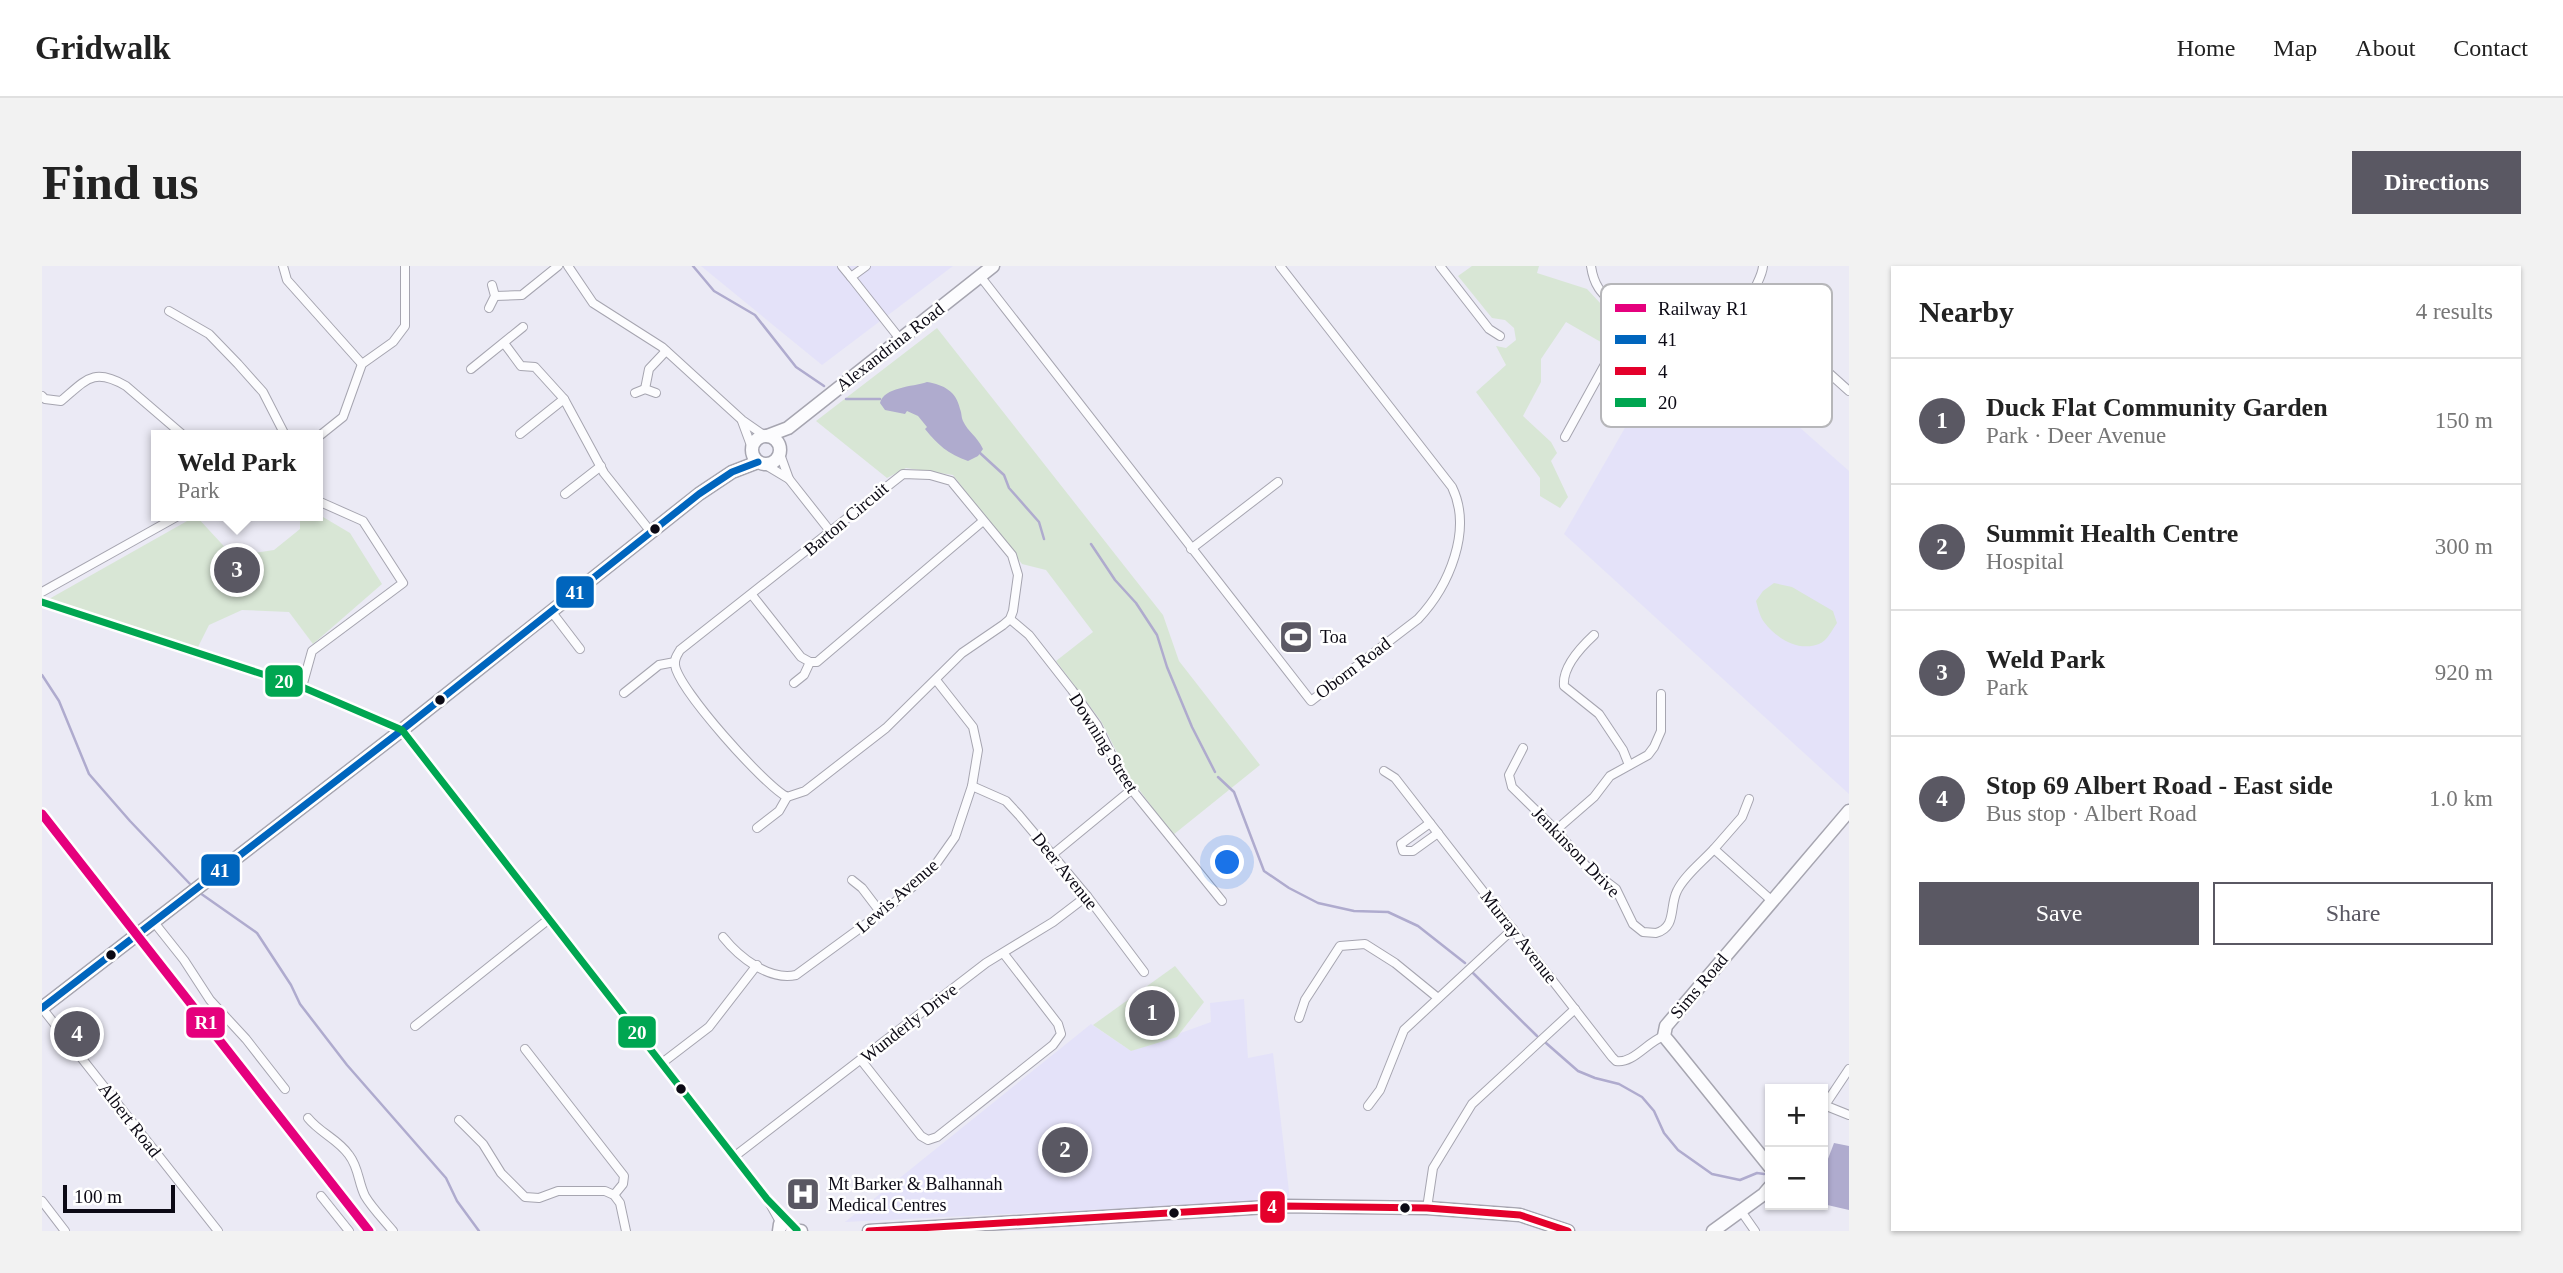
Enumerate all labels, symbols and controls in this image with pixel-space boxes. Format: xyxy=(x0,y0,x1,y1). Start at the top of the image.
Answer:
text: Gridwalk xyxy=(35,30,171,66)
text: Home xyxy=(2177,35,2235,61)
text: Map xyxy=(2273,35,2317,61)
text: About xyxy=(2355,35,2415,61)
text: Contact xyxy=(2453,35,2528,61)
button: Directions xyxy=(2352,151,2521,214)
text: Find us xyxy=(42,155,199,210)
legend xyxy=(1601,284,1832,427)
text: Nearby xyxy=(1919,295,2014,328)
text: Railway R1 xyxy=(1658,298,1748,319)
street label: Alexandrina Road xyxy=(832,299,948,395)
text: 4 results xyxy=(2416,299,2493,324)
text: 41 xyxy=(1658,329,1677,350)
text: 4 xyxy=(1658,361,1668,382)
text: 20 xyxy=(1658,392,1677,413)
text: Duck Flat Community Garden xyxy=(1986,393,2328,422)
text: 1 xyxy=(1936,408,1948,433)
text: 150 m xyxy=(2435,408,2493,433)
text: Park · Deer Avenue xyxy=(1986,423,2166,448)
popup xyxy=(151,430,323,521)
text: Weld Park xyxy=(177,448,297,477)
text: Park xyxy=(177,478,220,503)
street label: Barton Circuit xyxy=(800,478,892,560)
text: Summit Health Centre xyxy=(1986,519,2238,548)
unlabelled marker xyxy=(648,522,662,536)
text: 2 xyxy=(1936,534,1948,559)
text: 300 m xyxy=(2435,534,2493,559)
pin: 3 xyxy=(214,544,260,596)
text: Hospital xyxy=(1986,549,2064,574)
line badge: 41 xyxy=(555,575,595,609)
text: 41 xyxy=(566,582,585,603)
sports icon: Toa xyxy=(1277,618,1315,656)
place label: Toa xyxy=(1320,627,1347,647)
street label: Oborn Road xyxy=(1312,633,1394,703)
text: Weld Park xyxy=(1986,645,2105,674)
text: 3 xyxy=(1936,660,1948,685)
text: 920 m xyxy=(2435,660,2493,685)
line badge: 20 xyxy=(264,664,304,698)
text: 20 xyxy=(275,671,294,692)
text: Park xyxy=(1986,675,2028,700)
street label: Downing Street xyxy=(1065,690,1143,796)
unlabelled marker xyxy=(433,693,447,707)
text: Stop 69 Albert Road - East side xyxy=(1986,771,2333,800)
text: 4 xyxy=(1936,786,1948,811)
text: 1.0 km xyxy=(2429,786,2493,811)
text: Bus stop · Albert Road xyxy=(1986,801,2197,826)
street label: Jenkinson Drive xyxy=(1528,803,1624,901)
street label: Deer Avenue xyxy=(1028,829,1102,913)
your location xyxy=(1210,845,1244,879)
line badge: 41 xyxy=(200,853,241,887)
street label: Lewis Avenue xyxy=(852,855,942,937)
text: 41 xyxy=(211,860,230,881)
button: Save xyxy=(1919,882,2199,945)
button: Share xyxy=(2213,882,2493,945)
street label: Murray Avenue xyxy=(1477,887,1561,987)
unlabelled marker xyxy=(104,948,118,962)
street label: Sims Road xyxy=(1666,949,1732,1023)
street label: Wunderly Drive xyxy=(857,979,961,1067)
pin: 1 xyxy=(1129,987,1175,1039)
line badge: R1 xyxy=(185,1006,226,1039)
pin: 4 xyxy=(54,1008,100,1060)
text: R1 xyxy=(194,1012,218,1033)
line badge: 20 xyxy=(617,1015,657,1049)
text: 20 xyxy=(628,1022,647,1043)
street label: Albert Road xyxy=(95,1079,165,1161)
unlabelled marker xyxy=(674,1082,688,1096)
map controls xyxy=(1765,1084,1828,1210)
button: + xyxy=(1765,1084,1828,1147)
pin: 2 xyxy=(1042,1124,1088,1176)
button: − xyxy=(1765,1147,1828,1210)
place label: Mt Barker & Balhannah Medical Centres xyxy=(828,1174,1002,1215)
hospital icon: Mt Barker & Balhannah Medical Centres xyxy=(784,1175,822,1213)
scale bar xyxy=(63,1182,175,1214)
text: 100 m xyxy=(74,1186,122,1207)
line badge: 4 xyxy=(1259,1190,1286,1224)
text: 4 xyxy=(1267,1196,1277,1217)
unlabelled marker xyxy=(1398,1201,1412,1215)
unlabelled marker xyxy=(1167,1206,1181,1220)

